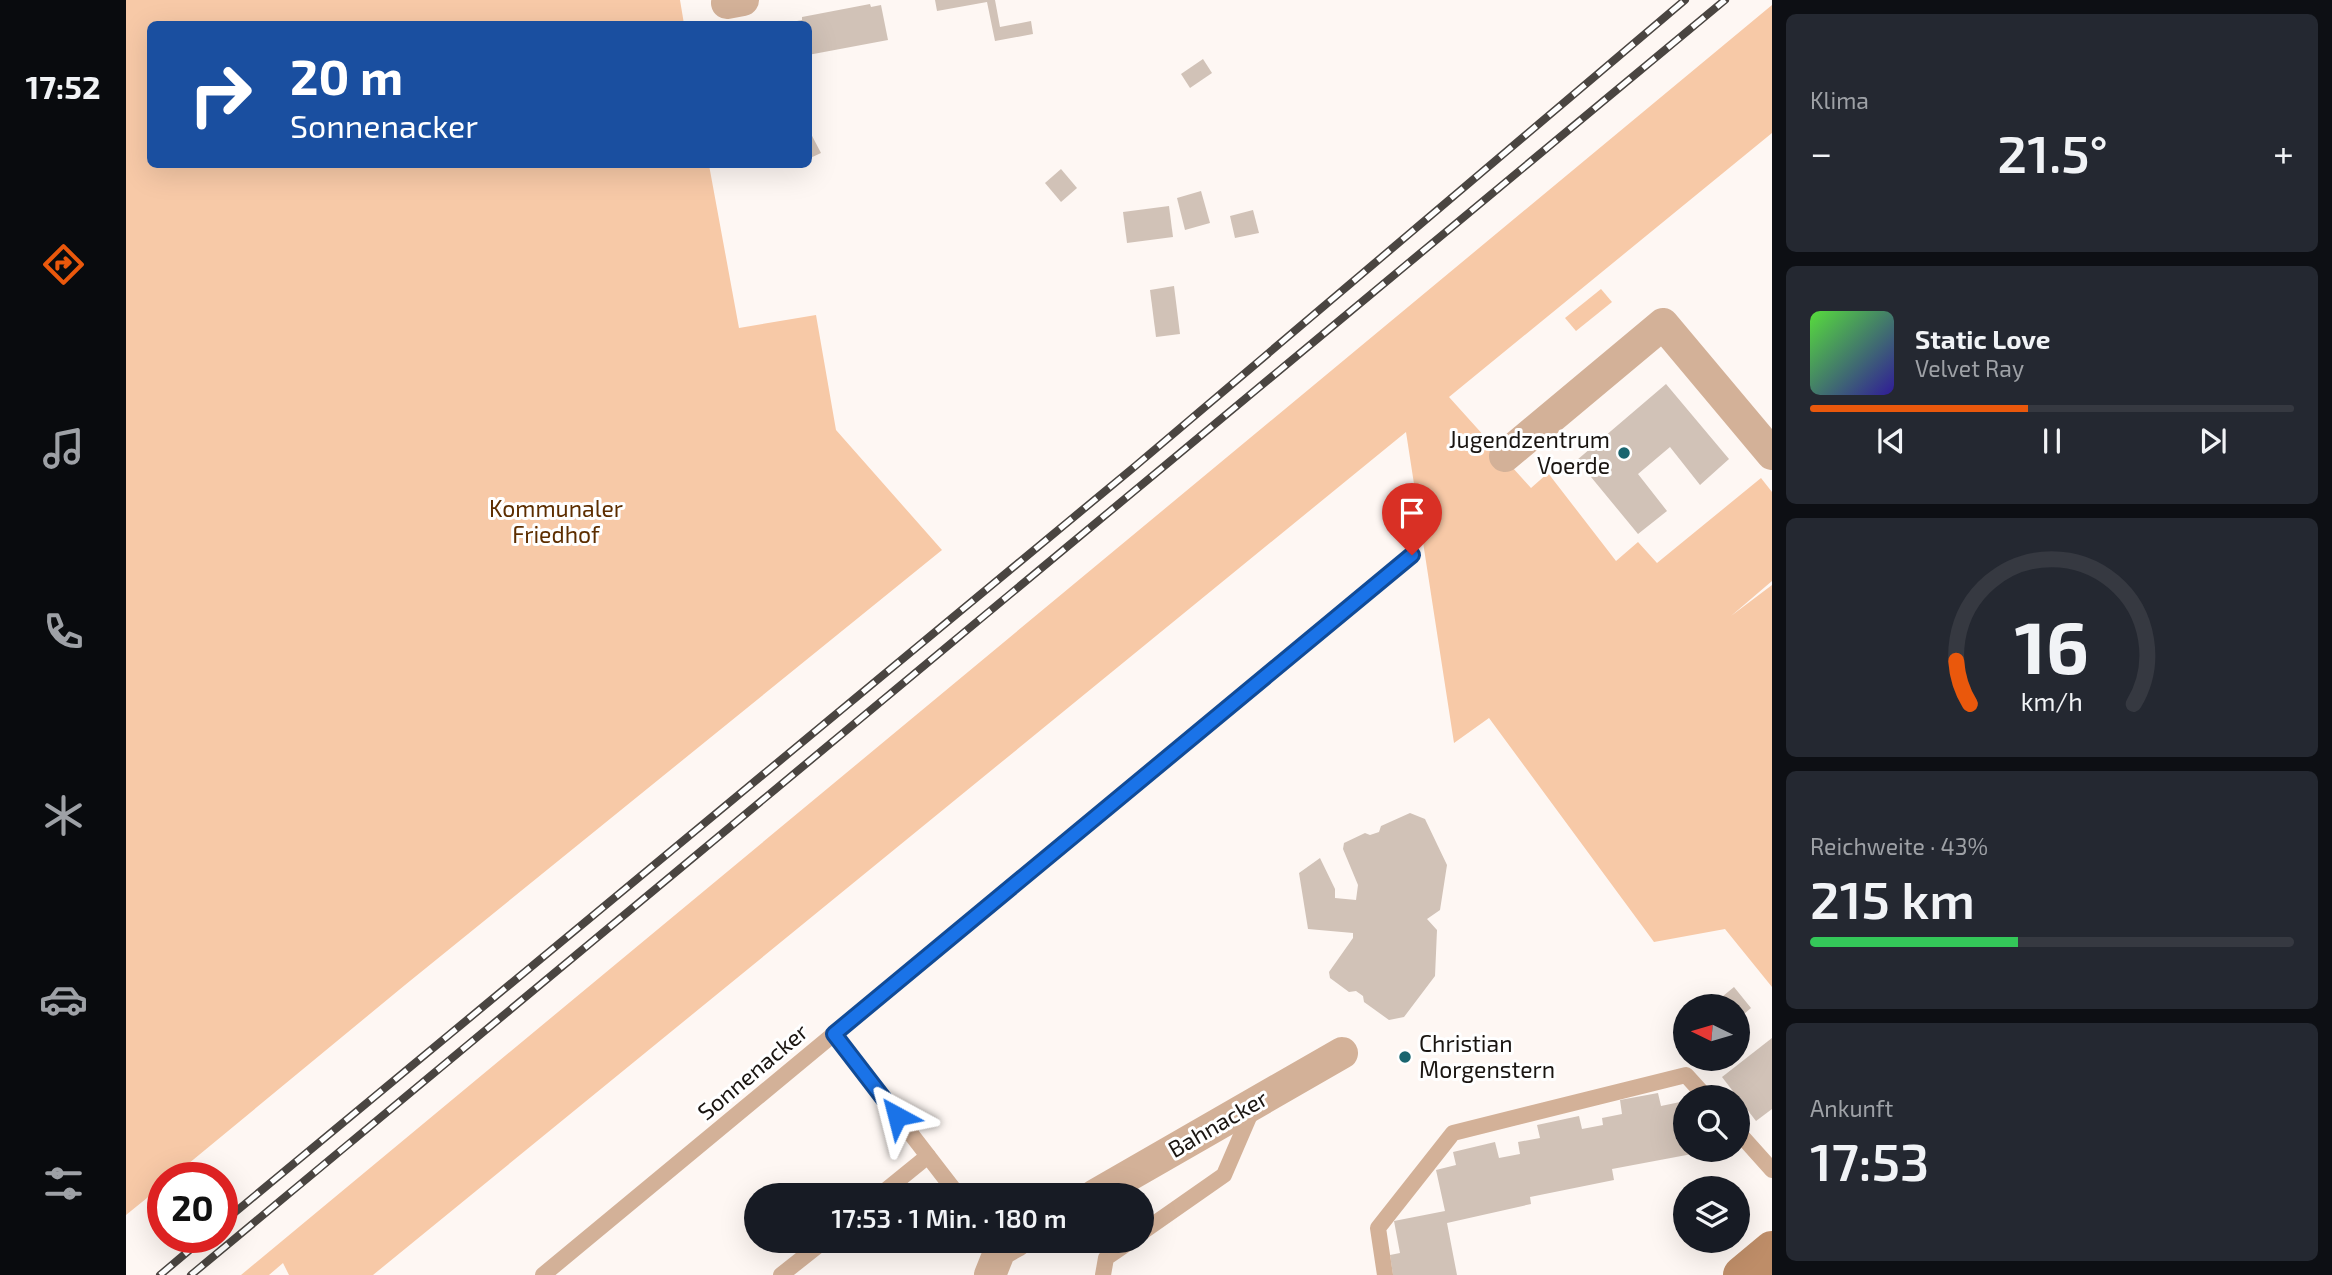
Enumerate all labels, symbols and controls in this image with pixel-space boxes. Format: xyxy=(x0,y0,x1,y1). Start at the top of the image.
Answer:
text: 20 m xyxy=(290,46,403,105)
icon: right xyxy=(175,49,266,140)
text: 17:52 xyxy=(25,67,101,105)
text: Klima xyxy=(1810,86,1869,114)
text: Sonnenacker xyxy=(290,106,478,144)
text: 21.5° xyxy=(1997,121,2108,183)
text: − xyxy=(1810,129,1832,175)
text: + xyxy=(2273,129,2294,175)
icon: directions xyxy=(39,240,88,289)
text: Static Love xyxy=(1915,323,2051,354)
text: Velvet Ray xyxy=(1915,354,2024,382)
icon: previous xyxy=(1872,422,1910,460)
icon: pause xyxy=(2033,422,2071,460)
icon: next xyxy=(2194,422,2232,460)
icon: music xyxy=(39,424,88,473)
place label: Jugendzentrum Voerde xyxy=(1449,425,1610,479)
marker: Jugendzentrum Voerde xyxy=(1616,445,1632,461)
pin xyxy=(1382,483,1442,555)
park label: Kommunaler Friedhof xyxy=(489,494,623,548)
icon: arrive xyxy=(1393,494,1431,532)
text: 16 xyxy=(2015,601,2089,689)
icon: phone xyxy=(39,607,88,656)
text: km/h xyxy=(2021,685,2083,715)
icon: climate xyxy=(39,791,88,840)
text: Reichweite · 43% xyxy=(1810,832,1988,860)
text: 215 km xyxy=(1810,867,1975,929)
icon: car xyxy=(39,975,88,1024)
north arrow xyxy=(1673,994,1750,1071)
map controls xyxy=(1673,994,1750,1253)
street label: Sonnenacker xyxy=(692,1017,813,1125)
place label: Christian Morgenstern xyxy=(1419,1029,1555,1083)
marker: Christian Morgenstern xyxy=(1397,1049,1413,1065)
position arrow xyxy=(860,1079,934,1153)
street label: Bahnacker xyxy=(1163,1083,1272,1163)
button: search xyxy=(1673,1085,1750,1162)
text: Ankunft xyxy=(1810,1094,1893,1122)
text: 17:53 xyxy=(1810,1129,1929,1191)
icon: filters xyxy=(39,1159,88,1208)
speed limit sign: 20 xyxy=(147,1162,238,1253)
button: layers xyxy=(1673,1176,1750,1253)
text: 17:53 · 1 Min. · 180 m xyxy=(831,1202,1067,1233)

